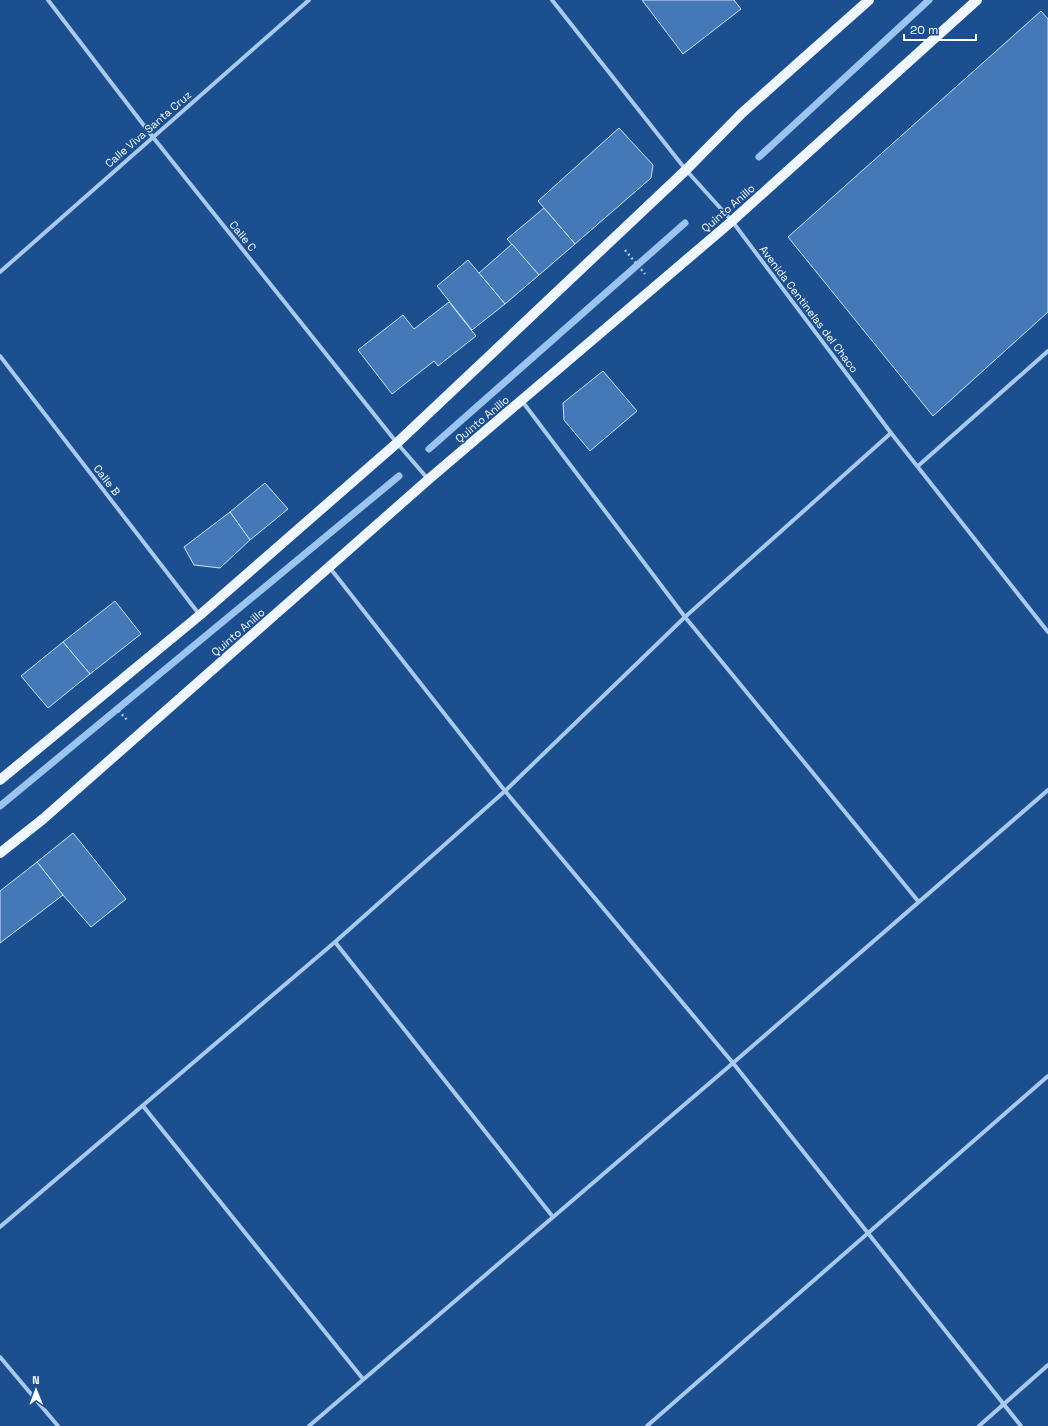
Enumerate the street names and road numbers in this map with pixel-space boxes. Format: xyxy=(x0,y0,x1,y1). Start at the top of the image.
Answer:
street label: Calle Viva Santa Cruz xyxy=(102,87,194,170)
street label: Quinto Anillo xyxy=(698,181,758,235)
street label: Calle C xyxy=(226,218,260,254)
street label: Avenida Centinelas del Chaco xyxy=(757,243,862,376)
street label: Quinto Anillo xyxy=(452,392,512,446)
street label: Calle B xyxy=(91,462,123,498)
street label: Quinto Anillo xyxy=(208,605,268,659)

